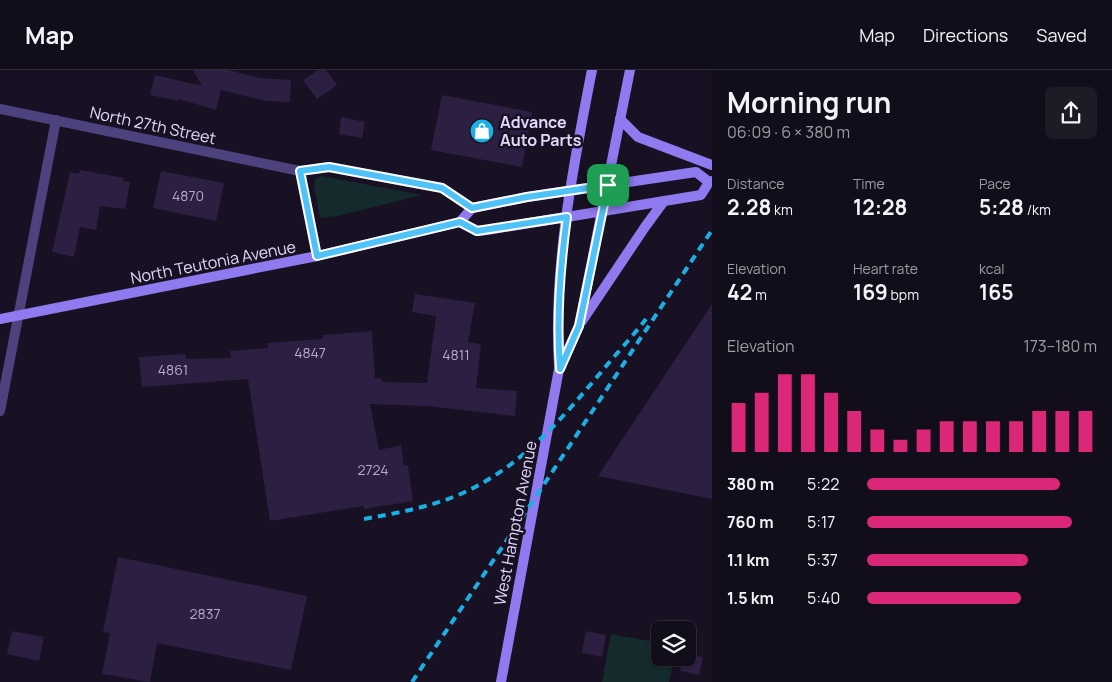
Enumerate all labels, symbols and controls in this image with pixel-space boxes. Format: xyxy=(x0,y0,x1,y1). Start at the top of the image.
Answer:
text: Map xyxy=(25,18,74,51)
text: Map xyxy=(859,23,895,47)
text: Directions xyxy=(923,23,1008,47)
text: Saved xyxy=(1036,23,1087,47)
text: Morning run xyxy=(727,83,891,121)
button: share xyxy=(1045,87,1097,139)
street label: North 27th Street xyxy=(88,101,218,149)
place label: Advance Auto Parts xyxy=(500,111,582,151)
shop icon: Advance Auto Parts xyxy=(469,118,495,144)
text: 06:09 · 6 × 380 m xyxy=(727,121,850,143)
pin xyxy=(587,164,629,206)
icon: arrive xyxy=(594,171,622,199)
text: Distance xyxy=(727,174,784,193)
text: Time xyxy=(853,174,885,193)
text: Pace xyxy=(979,174,1011,193)
house number: 4870 xyxy=(172,186,204,205)
text: 2.28 xyxy=(727,193,771,221)
text: 12:28 xyxy=(853,193,907,221)
text: 5:28 xyxy=(979,193,1024,221)
text: km xyxy=(771,200,793,219)
text: /km xyxy=(1024,200,1051,219)
street label: North Teutonia Avenue xyxy=(128,235,298,289)
text: Elevation xyxy=(727,259,786,278)
text: Heart rate xyxy=(853,259,918,278)
text: kcal xyxy=(979,259,1005,278)
text: 42 xyxy=(727,278,752,306)
text: 169 xyxy=(853,278,888,306)
text: 165 xyxy=(979,278,1014,306)
text: m xyxy=(752,285,767,304)
text: bpm xyxy=(888,285,919,304)
text: Elevation xyxy=(727,335,795,357)
text: 173–180 m xyxy=(1024,335,1097,357)
house number: 4847 xyxy=(294,343,326,362)
house number: 4811 xyxy=(442,345,470,364)
house number: 4861 xyxy=(158,360,188,379)
street label: West Hampton Avenue xyxy=(488,439,542,607)
house number: 2724 xyxy=(358,460,388,479)
text: 380 m xyxy=(727,473,774,495)
text: 5:22 xyxy=(807,473,839,495)
text: 760 m xyxy=(727,511,774,533)
text: 5:17 xyxy=(807,511,835,533)
text: 1.1 km xyxy=(727,549,770,571)
text: 5:37 xyxy=(807,549,838,571)
text: 1.5 km xyxy=(727,587,774,609)
text: 5:40 xyxy=(807,587,840,609)
house number: 2837 xyxy=(190,604,220,623)
map controls xyxy=(651,621,696,666)
button: layers xyxy=(651,621,696,666)

